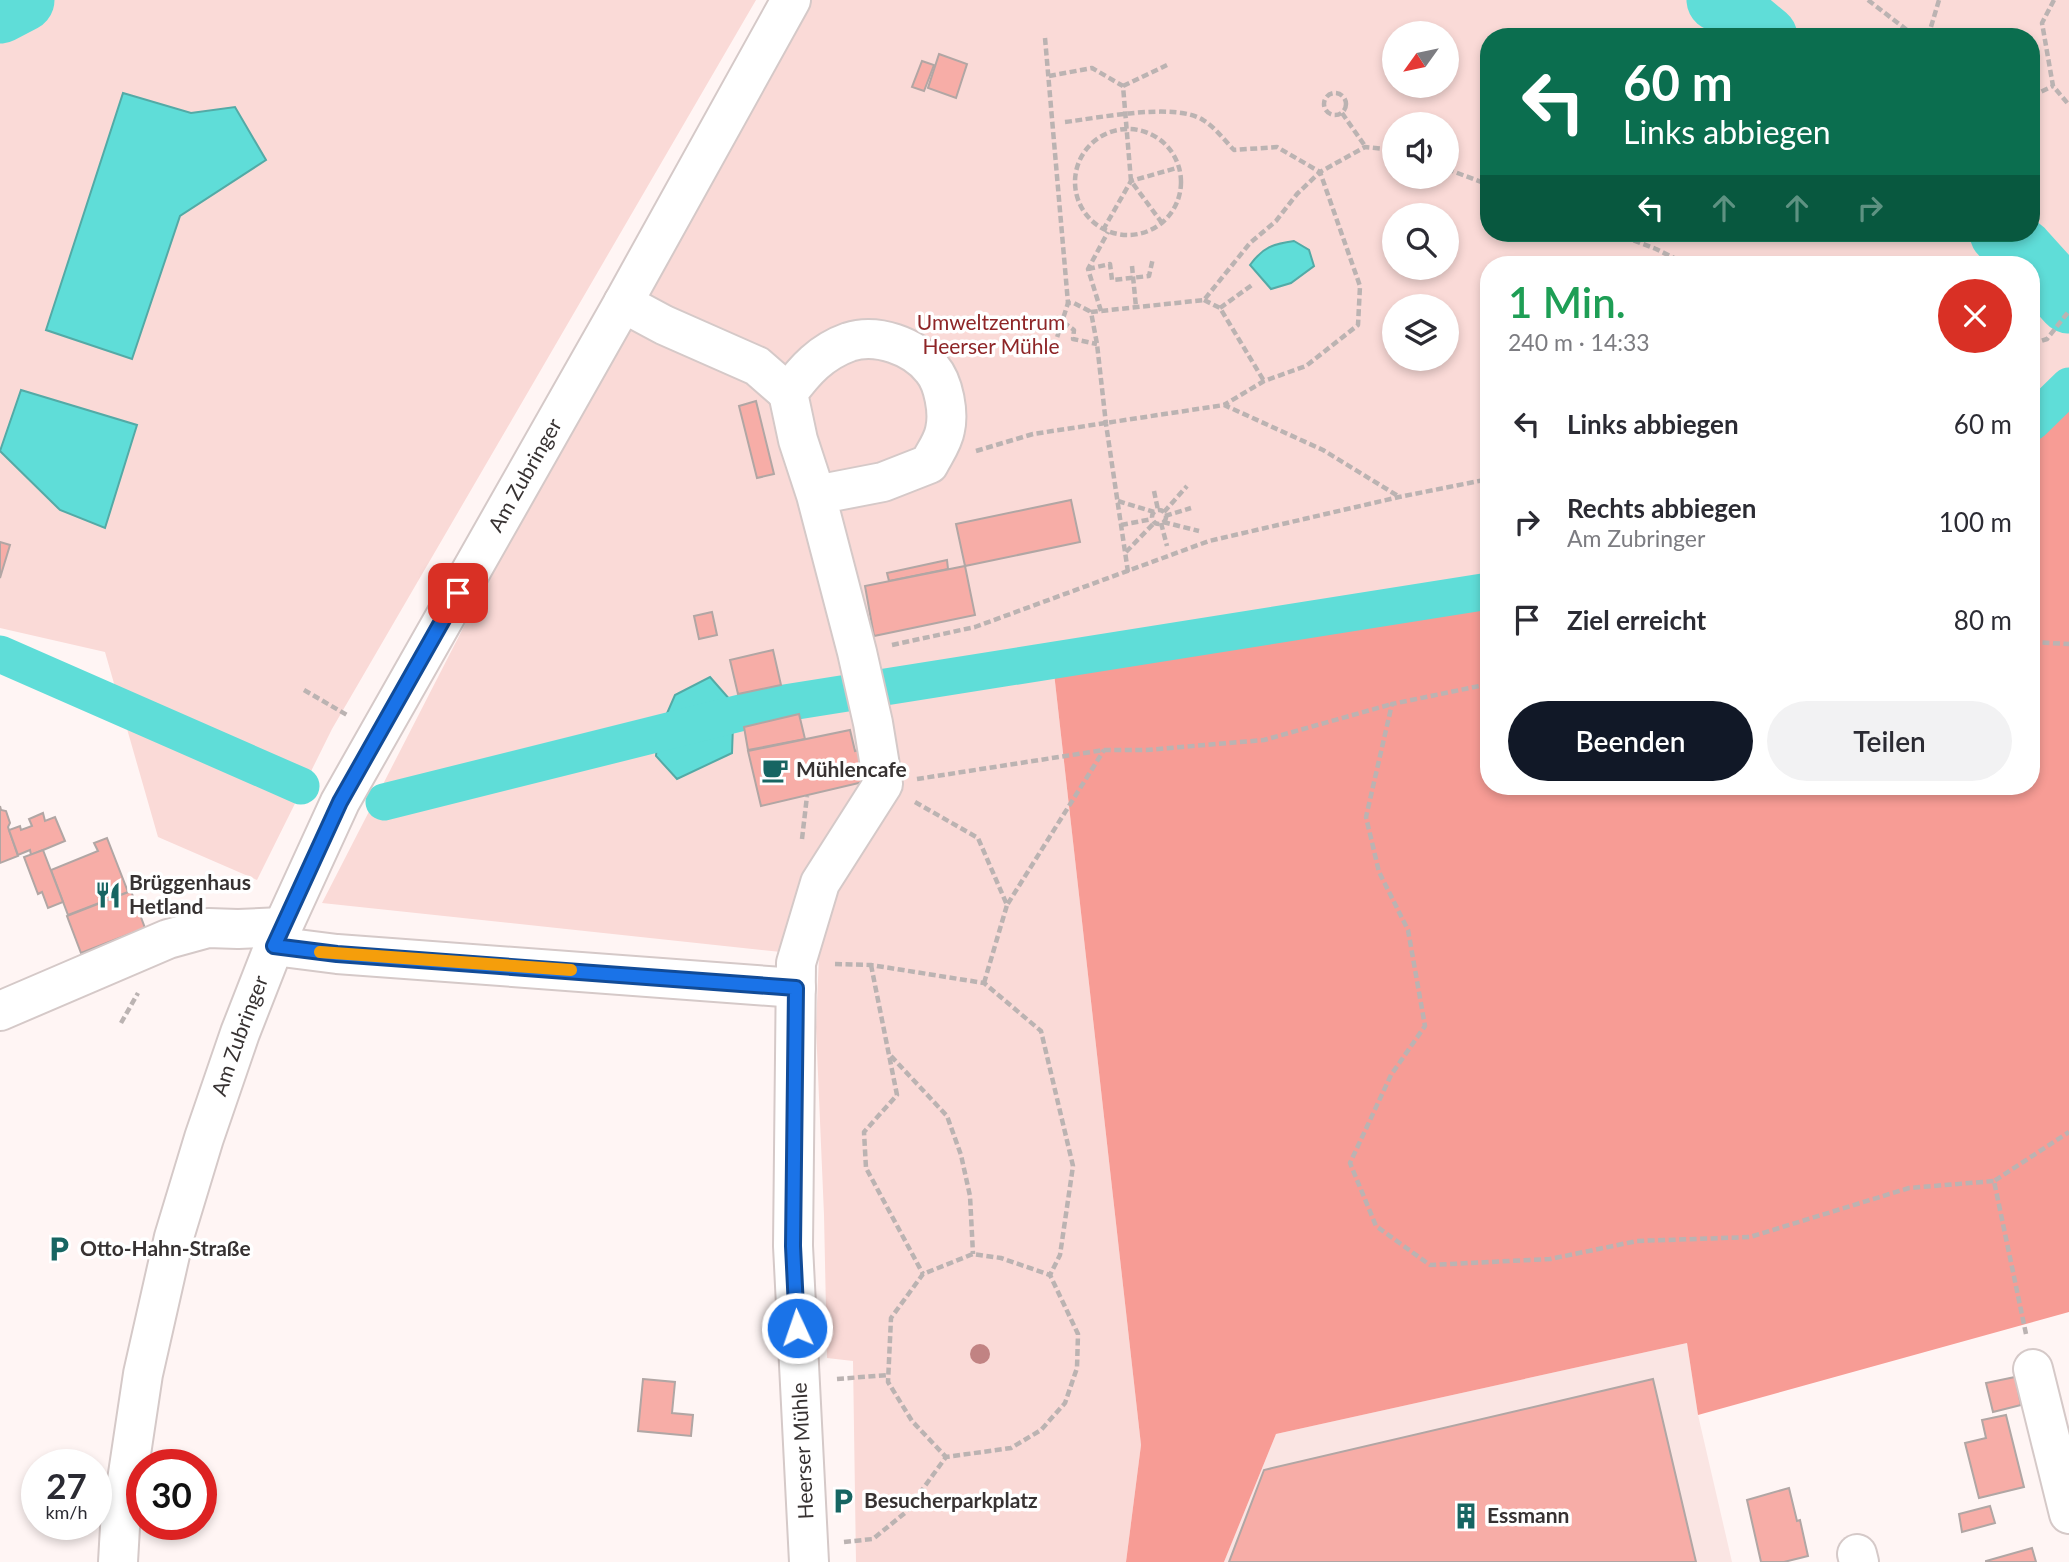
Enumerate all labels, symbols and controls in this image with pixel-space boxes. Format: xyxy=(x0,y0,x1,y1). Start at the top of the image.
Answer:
north arrow xyxy=(1382,21,1460,98)
map controls xyxy=(1382,21,1459,371)
text: 60 m xyxy=(1623,53,1733,111)
icon: left xyxy=(1508,56,1599,147)
button: sound xyxy=(1382,112,1459,189)
text: Links abbiegen xyxy=(1623,112,1831,151)
icon: left xyxy=(1632,189,1670,227)
icon: ahead xyxy=(1705,189,1743,227)
icon: ahead xyxy=(1778,189,1816,227)
icon: right xyxy=(1851,189,1889,227)
button: search xyxy=(1382,203,1459,280)
text: 1 Min. xyxy=(1508,277,1626,327)
button: close xyxy=(1938,279,2012,353)
button: layers xyxy=(1382,294,1459,371)
park label: Umweltzentrum Heerser Mühle xyxy=(917,309,1065,358)
text: 240 m · 14:33 xyxy=(1508,328,1650,356)
icon: left xyxy=(1508,405,1546,443)
text: Links abbiegen xyxy=(1567,408,1739,440)
text: 60 m xyxy=(1954,408,2012,440)
street label: Am Zubringer xyxy=(482,413,566,536)
text: Rechts abbiegen xyxy=(1567,492,1756,524)
icon: right xyxy=(1508,503,1546,541)
text: 100 m xyxy=(1939,506,2012,538)
text: Am Zubringer xyxy=(1567,524,1705,552)
pin xyxy=(428,563,488,623)
icon: arrive xyxy=(439,574,477,612)
icon: arrive xyxy=(1508,601,1546,639)
text: Ziel erreicht xyxy=(1567,604,1706,636)
text: 80 m xyxy=(1954,604,2012,636)
button: Beenden xyxy=(1508,701,1753,781)
button: Teilen xyxy=(1767,701,2012,781)
cafe icon: Mühlencafe xyxy=(760,755,790,785)
place label: Mühlencafe xyxy=(796,756,907,781)
place label: Brüggenhaus Hetland xyxy=(129,869,251,918)
restaurant icon: Brüggenhaus Hetland xyxy=(93,880,123,910)
street label: Am Zubringer xyxy=(205,971,272,1099)
parking icon: Otto-Hahn-Straße xyxy=(44,1234,74,1264)
place label: Otto-Hahn-Straße xyxy=(80,1235,251,1260)
position arrow xyxy=(760,1291,834,1365)
street label: Heerser Mühle xyxy=(785,1382,818,1520)
speed limit sign: 30 xyxy=(126,1449,217,1540)
text: 27 xyxy=(46,1464,87,1506)
parking icon: Besucherparkplatz xyxy=(828,1486,858,1516)
place label: Besucherparkplatz xyxy=(864,1487,1038,1512)
text: km/h xyxy=(45,1501,88,1523)
building icon: Essmann xyxy=(1451,1501,1481,1531)
place label: Essmann xyxy=(1487,1502,1569,1527)

